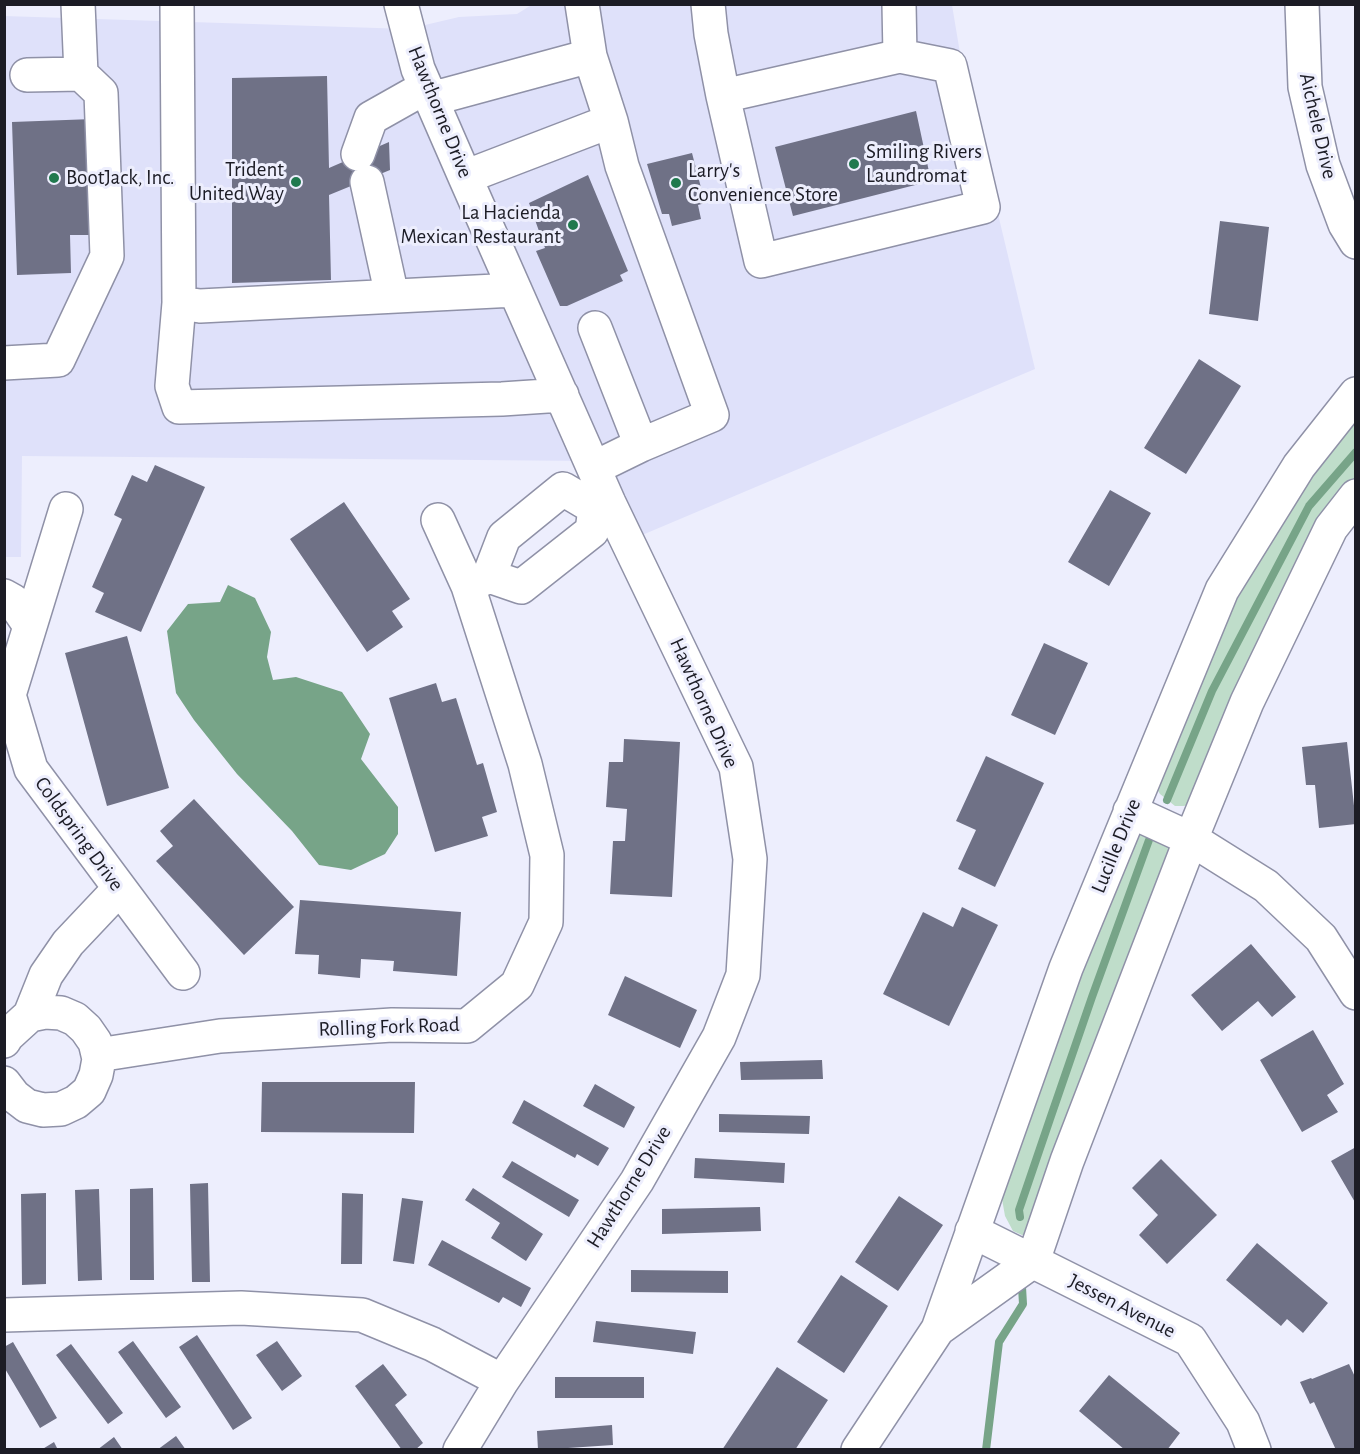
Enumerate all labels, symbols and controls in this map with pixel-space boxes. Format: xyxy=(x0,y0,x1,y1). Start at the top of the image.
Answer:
street label: Hawthorne Drive xyxy=(402,43,478,181)
street label: Aichele Drive xyxy=(1294,71,1342,181)
place label: Smiling Rivers Laundromat xyxy=(866,139,982,189)
place label: Trident United Way xyxy=(189,157,284,207)
marker: Smiling Rivers Laundromat xyxy=(847,157,861,171)
place label: Larry's Convenience Store xyxy=(688,158,838,208)
place label: BootJack, Inc. xyxy=(66,165,175,191)
marker: BootJack, Inc. xyxy=(47,171,61,185)
marker: Trident United Way xyxy=(289,175,303,189)
marker: Larry's Convenience Store xyxy=(669,176,683,190)
place label: La Hacienda Mexican Restaurant xyxy=(400,200,561,250)
marker: La Hacienda Mexican Restaurant xyxy=(566,218,580,232)
street label: Hawthorne Drive xyxy=(664,634,744,772)
street label: Coldspring Drive xyxy=(29,772,129,896)
street label: Lucille Drive xyxy=(1086,795,1146,897)
street label: Rolling Fork Road xyxy=(318,1012,460,1042)
street label: Hawthorne Drive xyxy=(581,1121,677,1253)
street label: Jessen Avenue xyxy=(1064,1268,1180,1344)

